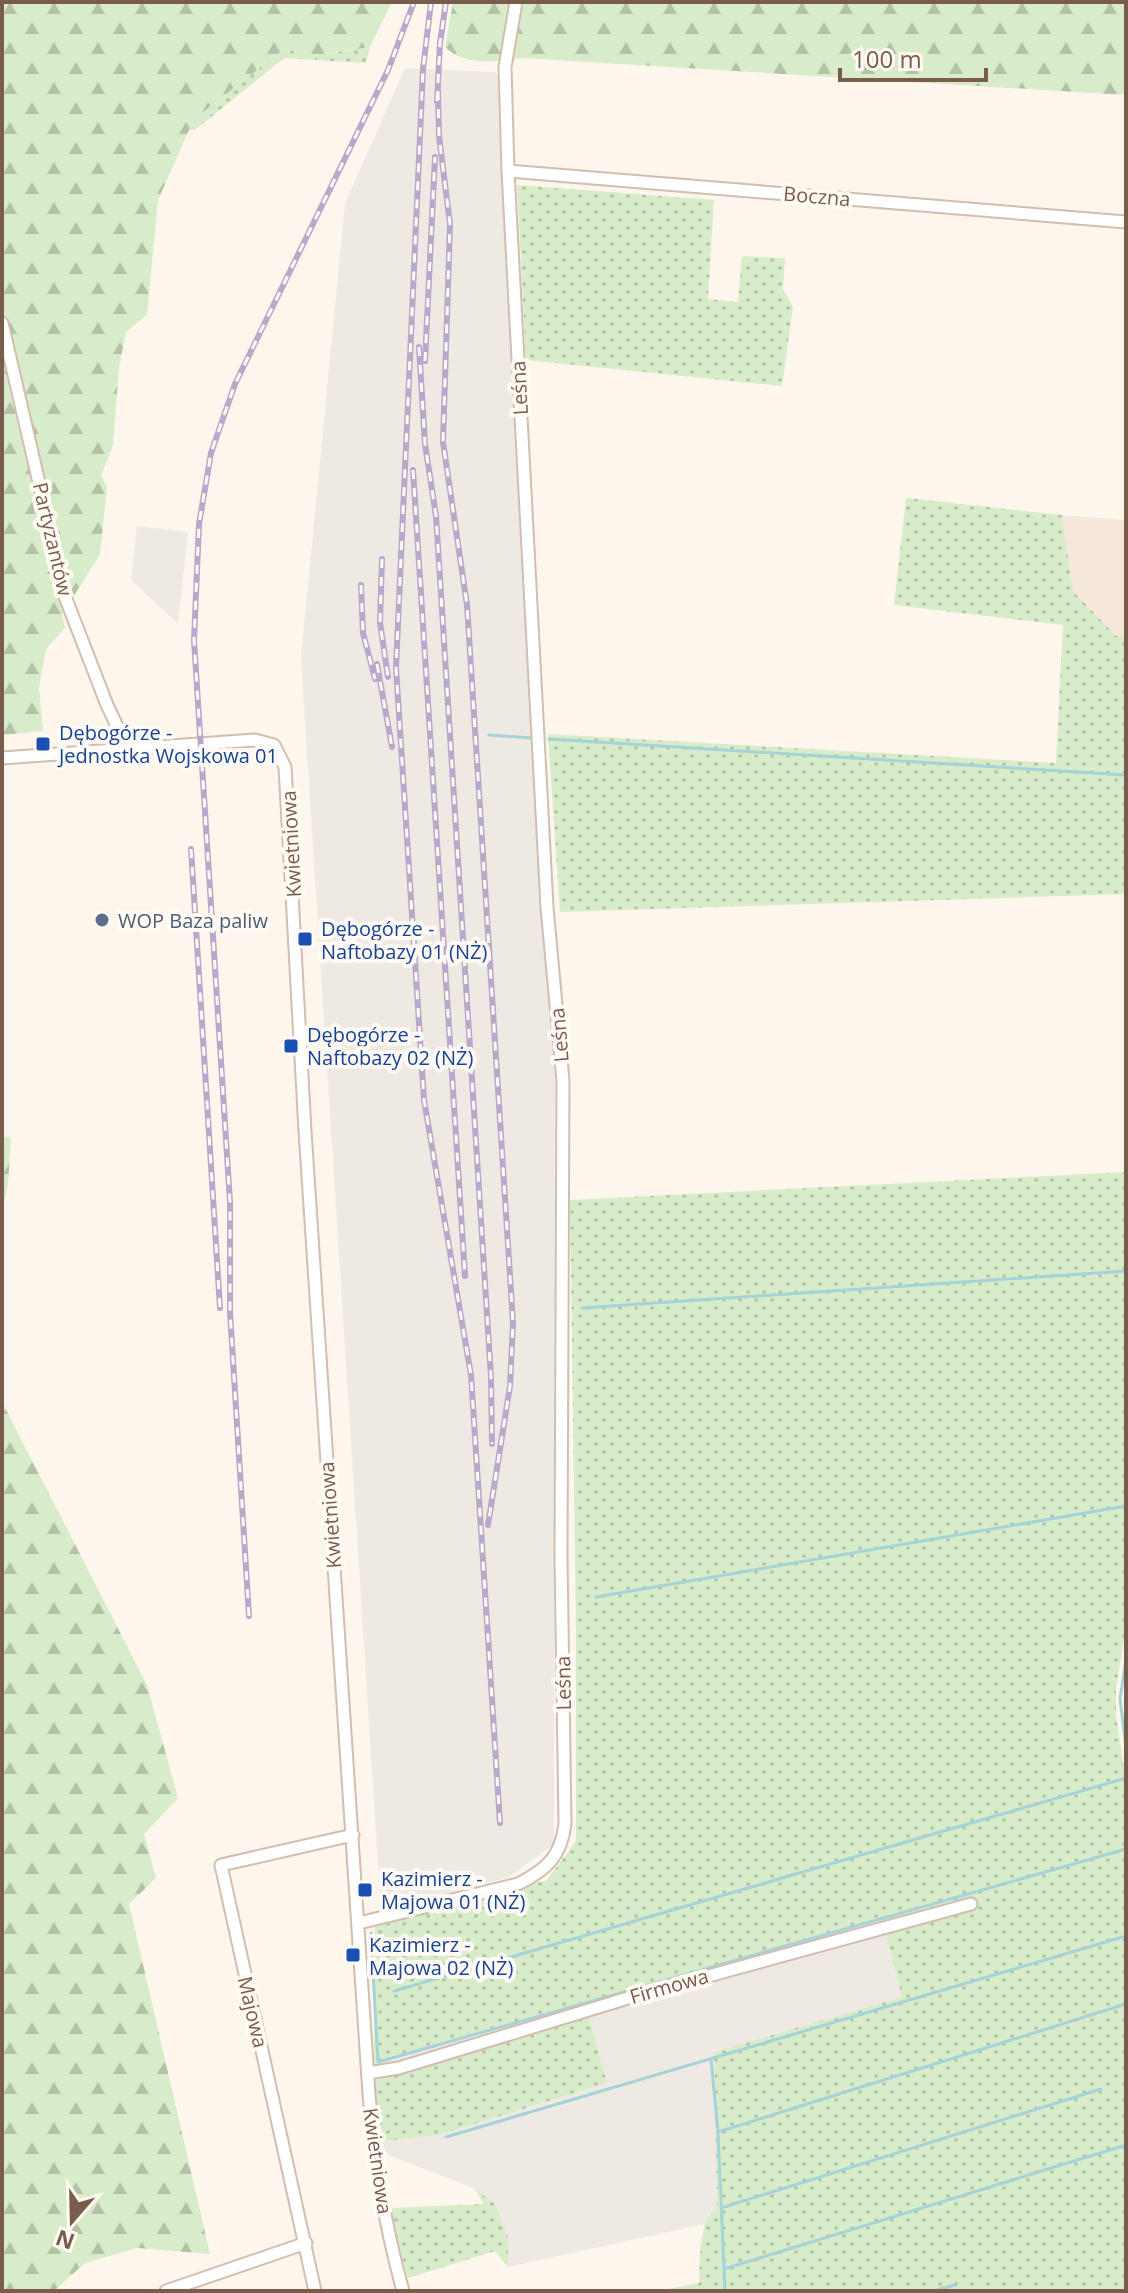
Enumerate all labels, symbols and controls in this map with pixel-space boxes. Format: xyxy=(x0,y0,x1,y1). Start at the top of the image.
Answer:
scale bar xyxy=(840,32,986,82)
text: 100 m xyxy=(852,42,922,75)
street label: Boczna xyxy=(782,180,852,212)
street label: Leśna xyxy=(504,360,534,416)
street label: Partyzantów xyxy=(27,480,79,599)
place label: Dębogórze - Jednostka Wojskowa 01 xyxy=(57,719,278,769)
marker: Dębogórze - Jednostka Wojskowa 01 xyxy=(34,735,52,753)
street label: Kwietniowa xyxy=(275,790,307,898)
place label: WOP Baza paliw xyxy=(118,907,268,934)
marker: WOP Baza paliw xyxy=(93,911,111,929)
place label: Dębogórze - Naftobazy 01 (NŻ) xyxy=(321,915,487,965)
marker: Dębogórze - Naftobazy 01 (NŻ) xyxy=(296,930,314,948)
street label: Leśna xyxy=(543,1007,575,1063)
place label: Dębogórze - Naftobazy 02 (NŻ) xyxy=(307,1021,473,1071)
marker: Dębogórze - Naftobazy 02 (NŻ) xyxy=(282,1037,300,1055)
street label: Kwietniowa xyxy=(313,1461,347,1569)
street label: Leśna xyxy=(549,1655,577,1711)
place label: Kazimierz - Majowa 01 (NŻ) xyxy=(381,1865,525,1915)
marker: Kazimierz - Majowa 01 (NŻ) xyxy=(356,1881,374,1899)
place label: Kazimierz - Majowa 02 (NŻ) xyxy=(369,1931,513,1981)
marker: Kazimierz - Majowa 02 (NŻ) xyxy=(344,1946,362,1964)
street label: Firmowa xyxy=(626,1962,712,2010)
street label: Majowa xyxy=(232,1973,274,2051)
street label: Kwietniowa xyxy=(357,2106,399,2216)
north arrow xyxy=(32,2181,112,2261)
text: N xyxy=(51,2224,78,2258)

